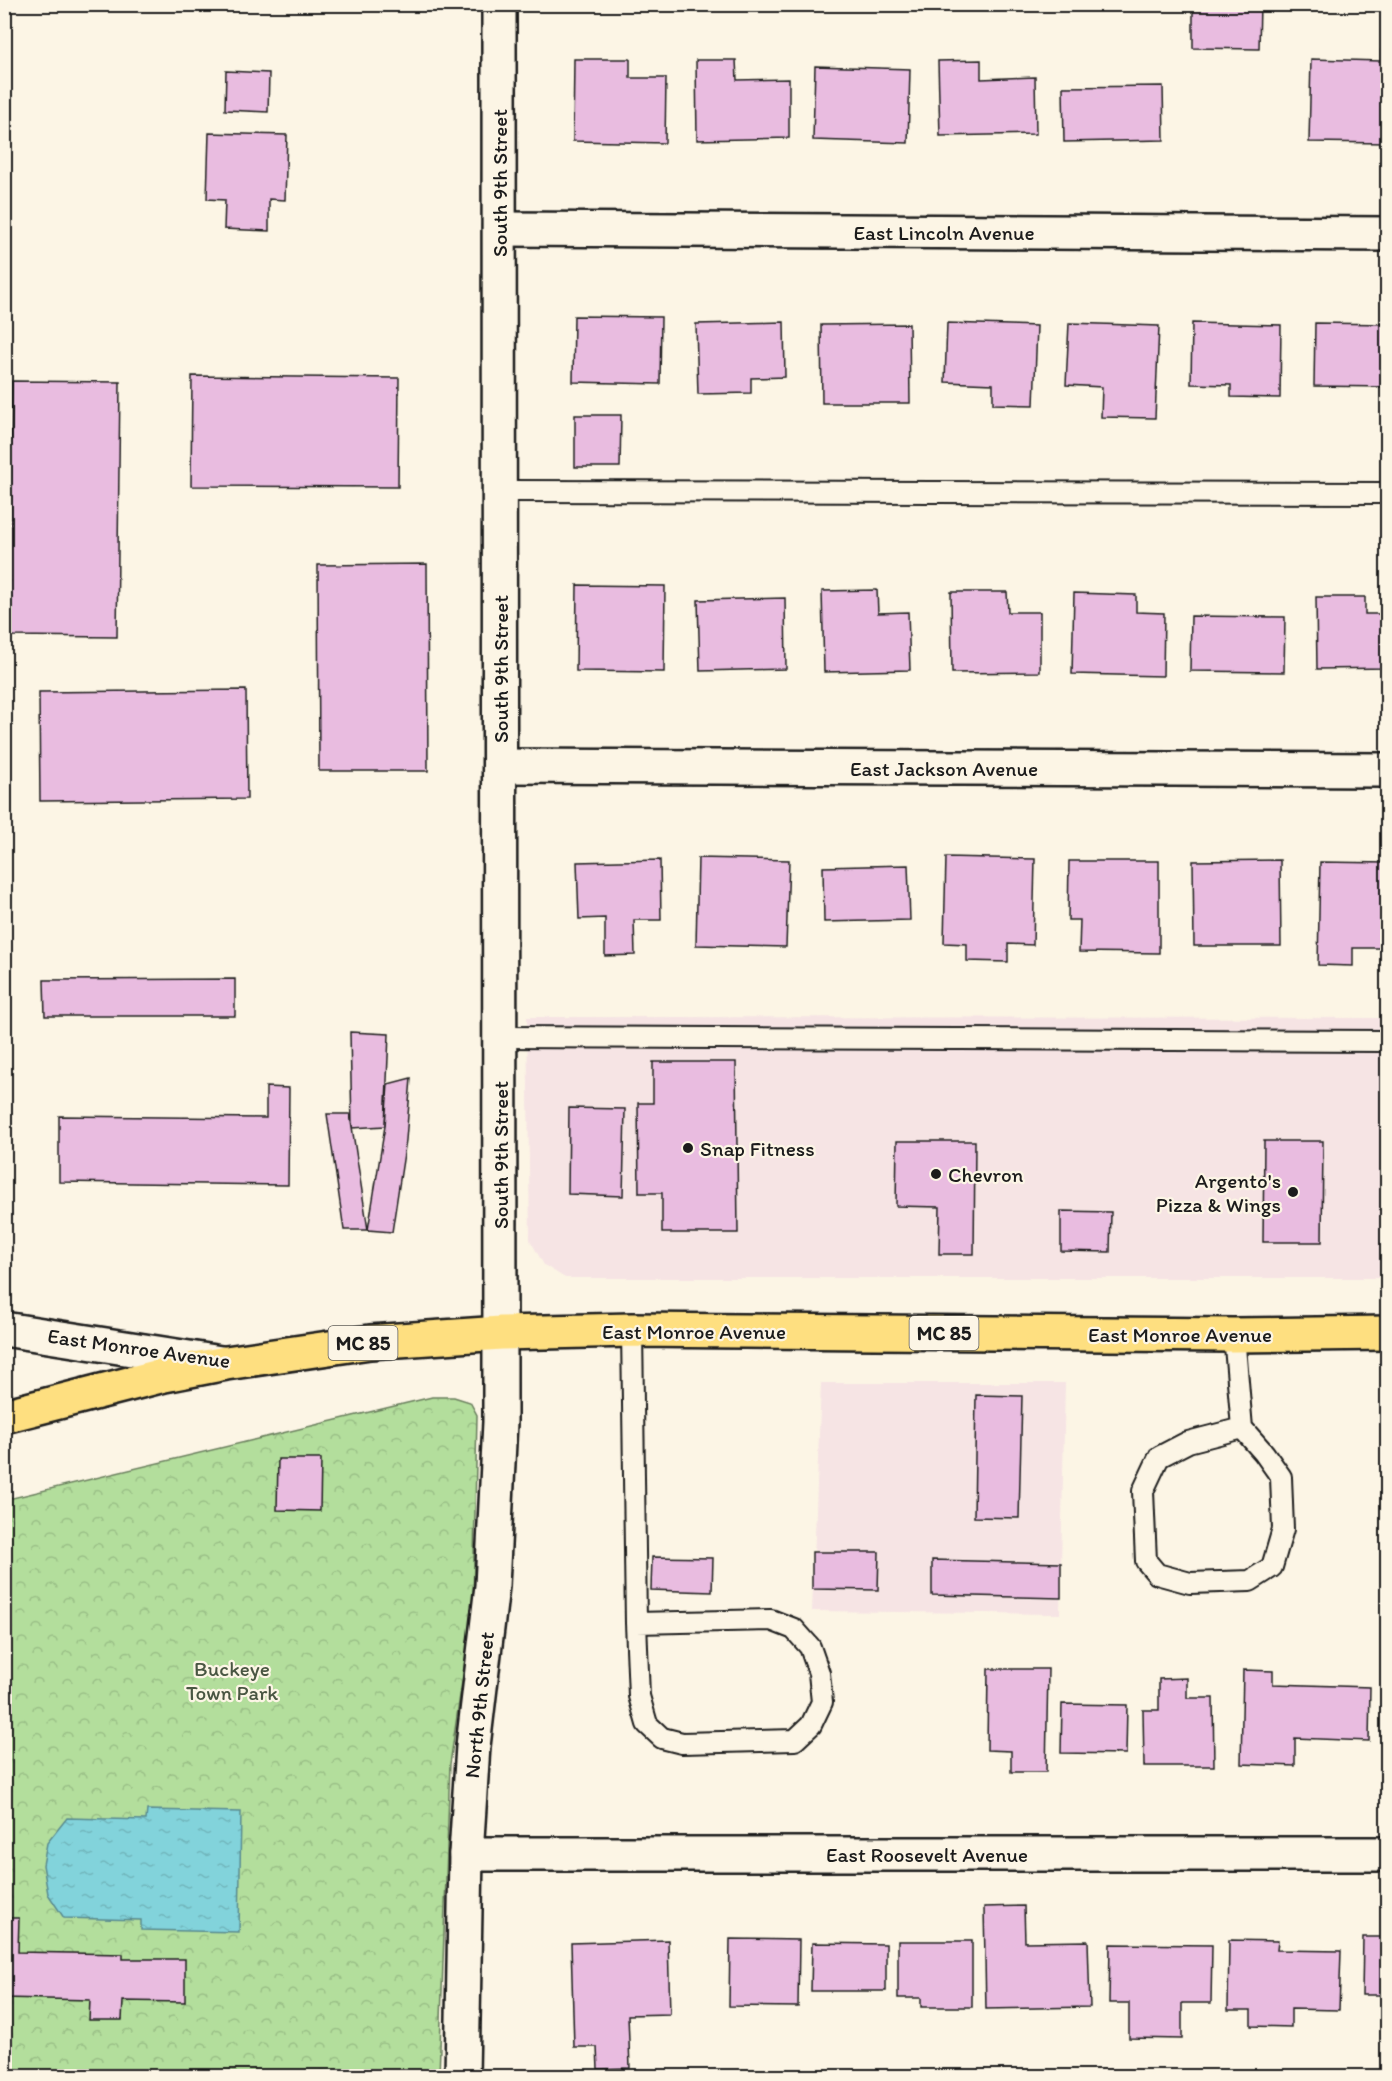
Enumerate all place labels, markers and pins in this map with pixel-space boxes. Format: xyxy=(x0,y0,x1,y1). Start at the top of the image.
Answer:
place label: Snap Fitness xyxy=(700,1136,815,1161)
marker: Snap Fitness xyxy=(681,1141,695,1155)
place label: Chevron xyxy=(948,1162,1024,1187)
marker: Chevron xyxy=(929,1167,943,1181)
place label: Argento's Pizza & Wings xyxy=(1156,1168,1281,1217)
marker: Argento's Pizza & Wings xyxy=(1286,1185,1300,1199)

